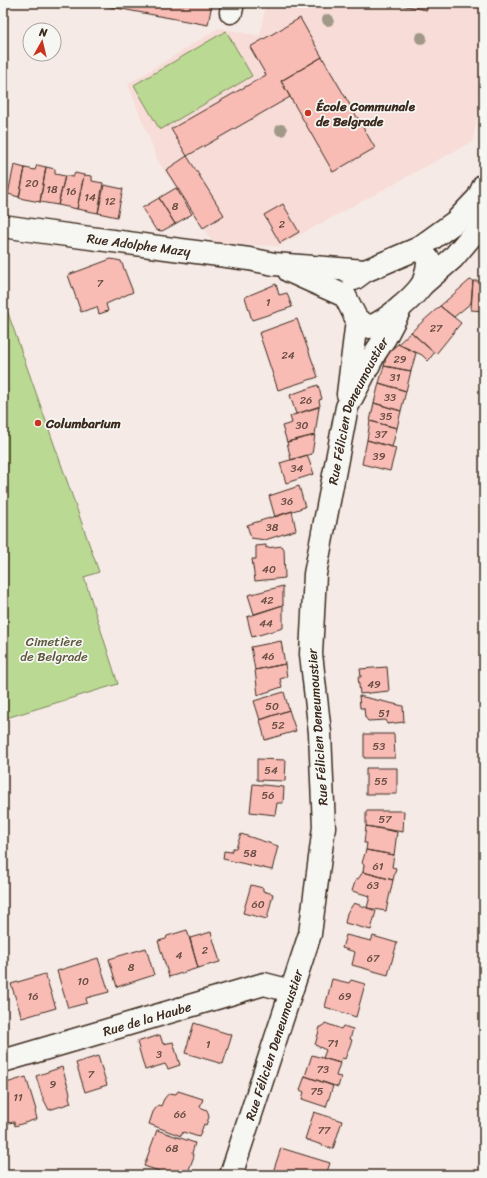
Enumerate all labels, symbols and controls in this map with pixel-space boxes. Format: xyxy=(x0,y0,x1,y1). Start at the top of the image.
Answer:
north arrow xyxy=(22,22,62,62)
text: N xyxy=(37,23,49,43)
place label: École Communale de Belgrade xyxy=(316,95,416,133)
marker: École Communale de Belgrade xyxy=(303,108,313,118)
house number: 20 xyxy=(25,174,39,193)
house number: 18 xyxy=(46,180,58,199)
house number: 16 xyxy=(66,182,76,201)
house number: 14 xyxy=(84,188,96,207)
house number: 12 xyxy=(104,192,116,211)
house number: 8 xyxy=(172,197,179,216)
house number: 2 xyxy=(279,215,286,234)
street label: Rue Adolphe Mazy xyxy=(86,227,192,263)
house number: 7 xyxy=(97,274,104,293)
house number: 1 xyxy=(266,293,271,312)
house number: 27 xyxy=(430,319,443,338)
street label: Rue Félicien Deneumoustier xyxy=(321,332,395,487)
house number: 24 xyxy=(281,346,295,365)
house number: 29 xyxy=(393,350,407,369)
house number: 31 xyxy=(390,368,401,387)
house number: 33 xyxy=(384,388,396,407)
house number: 26 xyxy=(300,391,312,410)
house number: 35 xyxy=(380,407,393,426)
place label: Columbarium xyxy=(45,412,121,435)
house number: 30 xyxy=(296,416,309,435)
marker: Columbarium xyxy=(33,418,43,428)
house number: 37 xyxy=(375,425,388,444)
house number: 39 xyxy=(373,447,386,466)
house number: 34 xyxy=(291,459,304,478)
house number: 36 xyxy=(281,492,293,511)
house number: 38 xyxy=(266,518,279,537)
house number: 40 xyxy=(262,560,276,579)
house number: 42 xyxy=(260,591,274,610)
house number: 44 xyxy=(259,614,273,633)
park label: Cimetière de Belgrade xyxy=(20,630,88,668)
house number: 46 xyxy=(261,647,275,666)
street label: Rue Félicien Deneumoustier xyxy=(300,647,334,806)
house number: 49 xyxy=(367,675,381,694)
house number: 50 xyxy=(265,697,279,716)
house number: 51 xyxy=(378,704,390,723)
house number: 52 xyxy=(271,716,285,735)
house number: 53 xyxy=(373,737,385,756)
house number: 54 xyxy=(264,761,278,780)
house number: 55 xyxy=(374,772,388,791)
house number: 56 xyxy=(262,786,274,805)
house number: 57 xyxy=(378,810,392,829)
house number: 58 xyxy=(243,844,257,863)
house number: 61 xyxy=(373,857,384,876)
house number: 63 xyxy=(367,876,379,895)
house number: 60 xyxy=(251,895,265,914)
house number: 2 xyxy=(202,941,209,960)
house number: 4 xyxy=(176,946,183,965)
house number: 67 xyxy=(367,949,380,968)
house number: 8 xyxy=(128,958,135,977)
street label: Rue Félicien Deneumoustier xyxy=(239,966,310,1123)
house number: 10 xyxy=(77,972,89,991)
house number: 16 xyxy=(28,987,38,1006)
house number: 69 xyxy=(338,987,352,1006)
street label: Rue de la Haube xyxy=(100,995,194,1043)
house number: 71 xyxy=(328,1034,339,1053)
house number: 1 xyxy=(206,1035,211,1054)
house number: 3 xyxy=(156,1045,162,1064)
house number: 73 xyxy=(317,1060,329,1079)
house number: 7 xyxy=(88,1065,95,1084)
house number: 9 xyxy=(50,1075,57,1094)
house number: 75 xyxy=(310,1082,324,1101)
house number: 11 xyxy=(13,1088,23,1107)
house number: 66 xyxy=(174,1105,186,1124)
house number: 77 xyxy=(318,1121,331,1140)
house number: 68 xyxy=(166,1139,179,1158)

